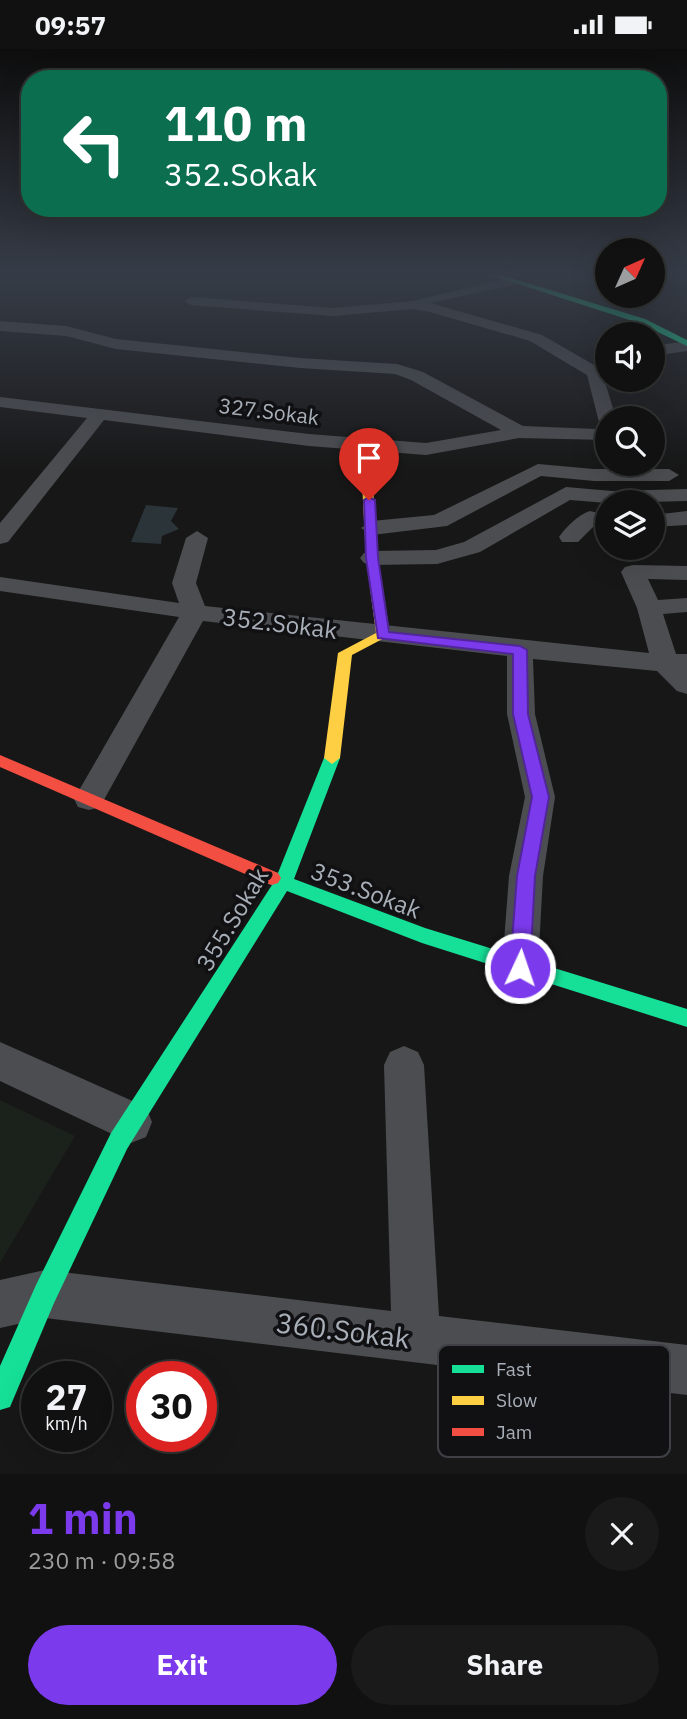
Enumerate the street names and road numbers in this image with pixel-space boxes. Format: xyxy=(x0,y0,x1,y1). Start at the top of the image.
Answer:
street label: 327.Sokak xyxy=(217,391,321,431)
street label: 352.Sokak xyxy=(221,600,339,646)
street label: 353.Sokak xyxy=(307,854,426,926)
street label: 355.Sokak xyxy=(189,861,276,977)
street label: 360.Sokak xyxy=(274,1303,412,1357)

